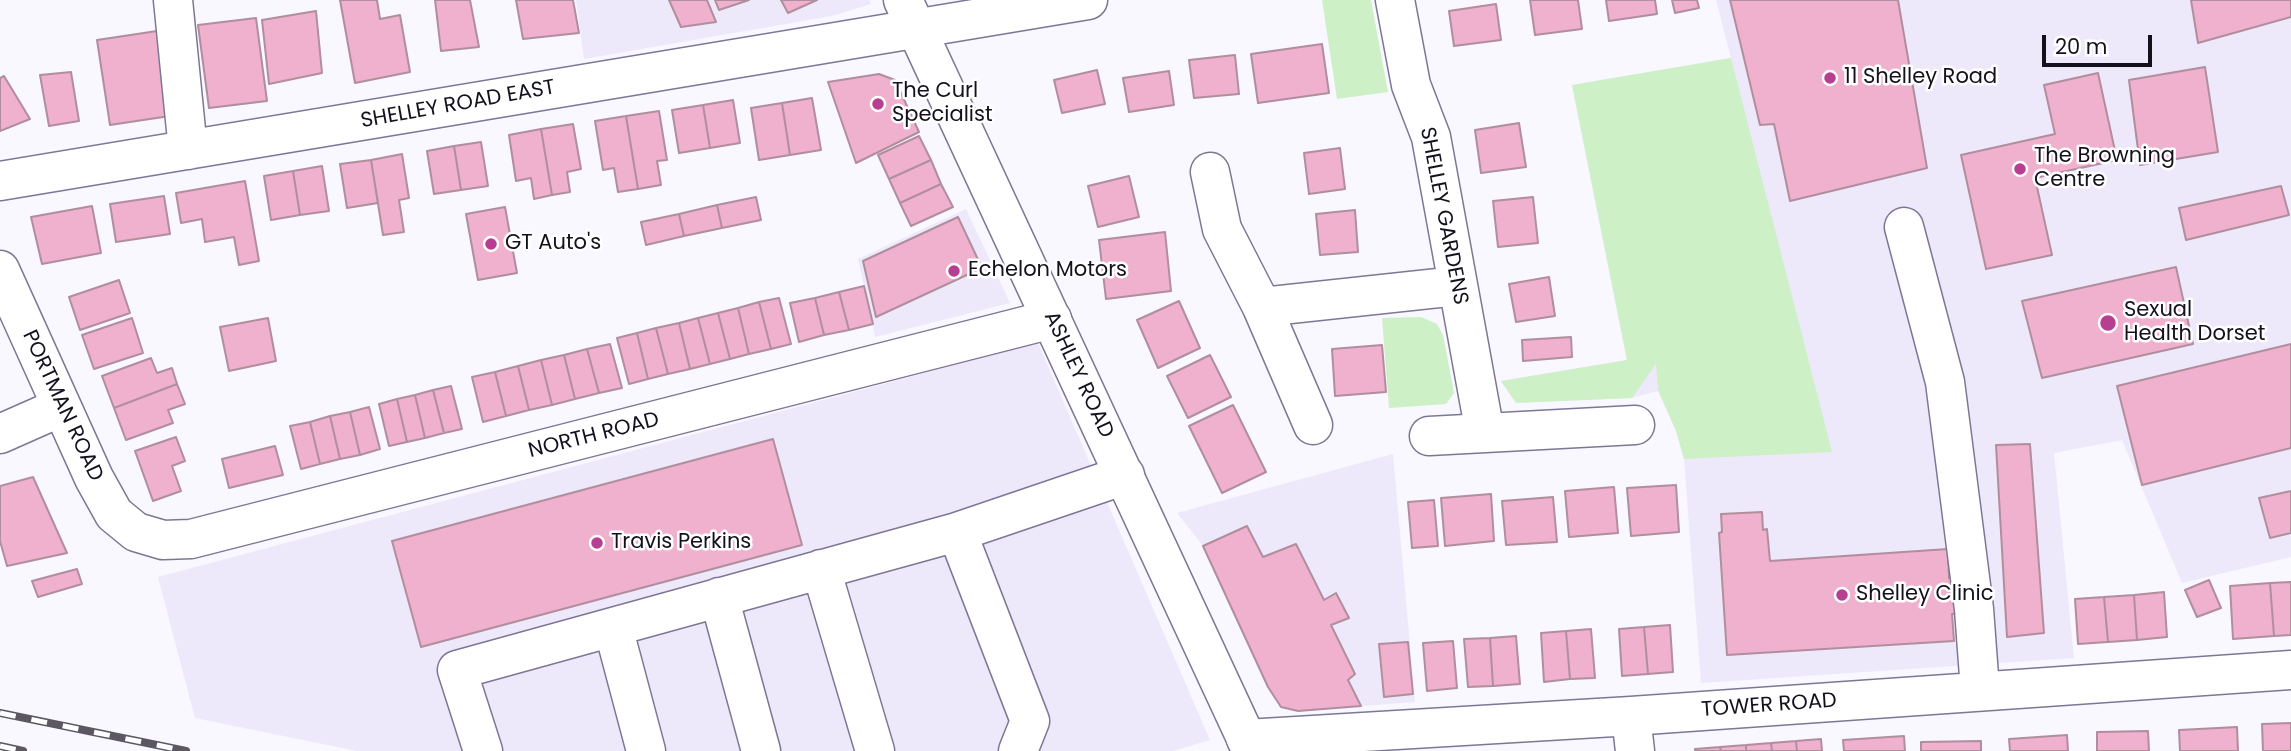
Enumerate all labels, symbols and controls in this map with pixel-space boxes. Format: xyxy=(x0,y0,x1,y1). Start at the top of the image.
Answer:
scale bar xyxy=(2046,21,2156,65)
text: 20 m xyxy=(2055,32,2108,61)
place label: 11 Shelley Road xyxy=(1844,65,1997,91)
marker: 11 Shelley Road xyxy=(1822,70,1838,86)
street label: SHELLEY ROAD EAST xyxy=(359,75,557,135)
place label: The Curl Specialist xyxy=(892,79,993,129)
marker: The Curl Specialist xyxy=(870,96,886,112)
street label: SHELLEY GARDENS xyxy=(1413,125,1473,307)
place label: The Browning Centre xyxy=(2034,144,2175,194)
marker: The Browning Centre xyxy=(2012,161,2028,177)
place label: GT Auto's xyxy=(505,231,601,257)
marker: GT Auto's xyxy=(483,236,499,252)
place label: Echelon Motors xyxy=(968,258,1127,284)
marker: Echelon Motors xyxy=(946,263,962,279)
place label: Sexual Health Dorset xyxy=(2124,298,2265,348)
street label: ASHLEY ROAD xyxy=(1038,308,1118,442)
marker: Sexual Health Dorset xyxy=(2098,313,2118,333)
street label: PORTMAN ROAD xyxy=(16,327,108,485)
street label: NORTH ROAD xyxy=(526,408,662,464)
place label: Travis Perkins xyxy=(611,530,751,556)
marker: Travis Perkins xyxy=(589,535,605,551)
place label: Shelley Clinic xyxy=(1856,582,1993,608)
marker: Shelley Clinic xyxy=(1834,587,1850,603)
street label: TOWER ROAD xyxy=(1700,689,1838,723)

